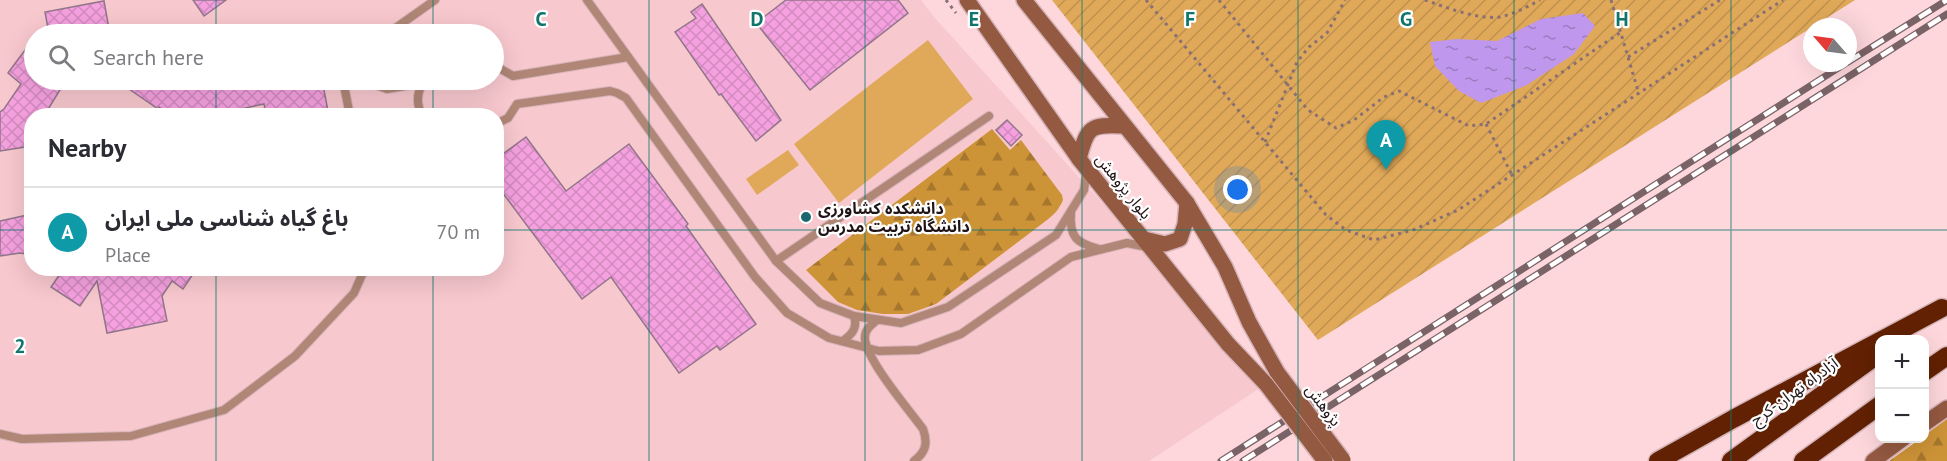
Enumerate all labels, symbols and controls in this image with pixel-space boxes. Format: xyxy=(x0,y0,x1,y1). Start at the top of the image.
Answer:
text: C xyxy=(535,6,547,32)
text: D xyxy=(751,6,764,32)
text: E xyxy=(969,6,979,32)
text: F xyxy=(1185,6,1195,32)
text: G xyxy=(1400,6,1412,32)
text: H xyxy=(1615,6,1629,32)
north arrow xyxy=(1803,18,1857,72)
search box xyxy=(24,24,504,90)
icon: search xyxy=(45,41,78,74)
text: Search here xyxy=(93,43,204,71)
pin: A xyxy=(1366,120,1406,170)
text: Nearby xyxy=(48,131,126,164)
street label: بلوار پژوهش xyxy=(1091,149,1156,223)
your location xyxy=(1223,175,1252,204)
place label: دانشکده کشاورزی دانشگاه تربیت مدرس xyxy=(818,198,970,236)
text: باغ گیاه‌ شناسی ملی ایران xyxy=(105,204,349,232)
marker: دانشکده کشاورزی دانشگاه تربیت مدرس xyxy=(799,210,813,224)
text: A xyxy=(61,219,74,245)
text: 70 m xyxy=(437,219,480,245)
text: Place xyxy=(105,242,151,268)
text: 2 xyxy=(14,333,26,359)
map controls xyxy=(1875,335,1929,443)
button: + xyxy=(1875,335,1929,389)
street label: آزادراه تهران-کرج xyxy=(1746,352,1844,432)
street label: پژوهش xyxy=(1301,380,1346,431)
button: − xyxy=(1875,389,1929,443)

